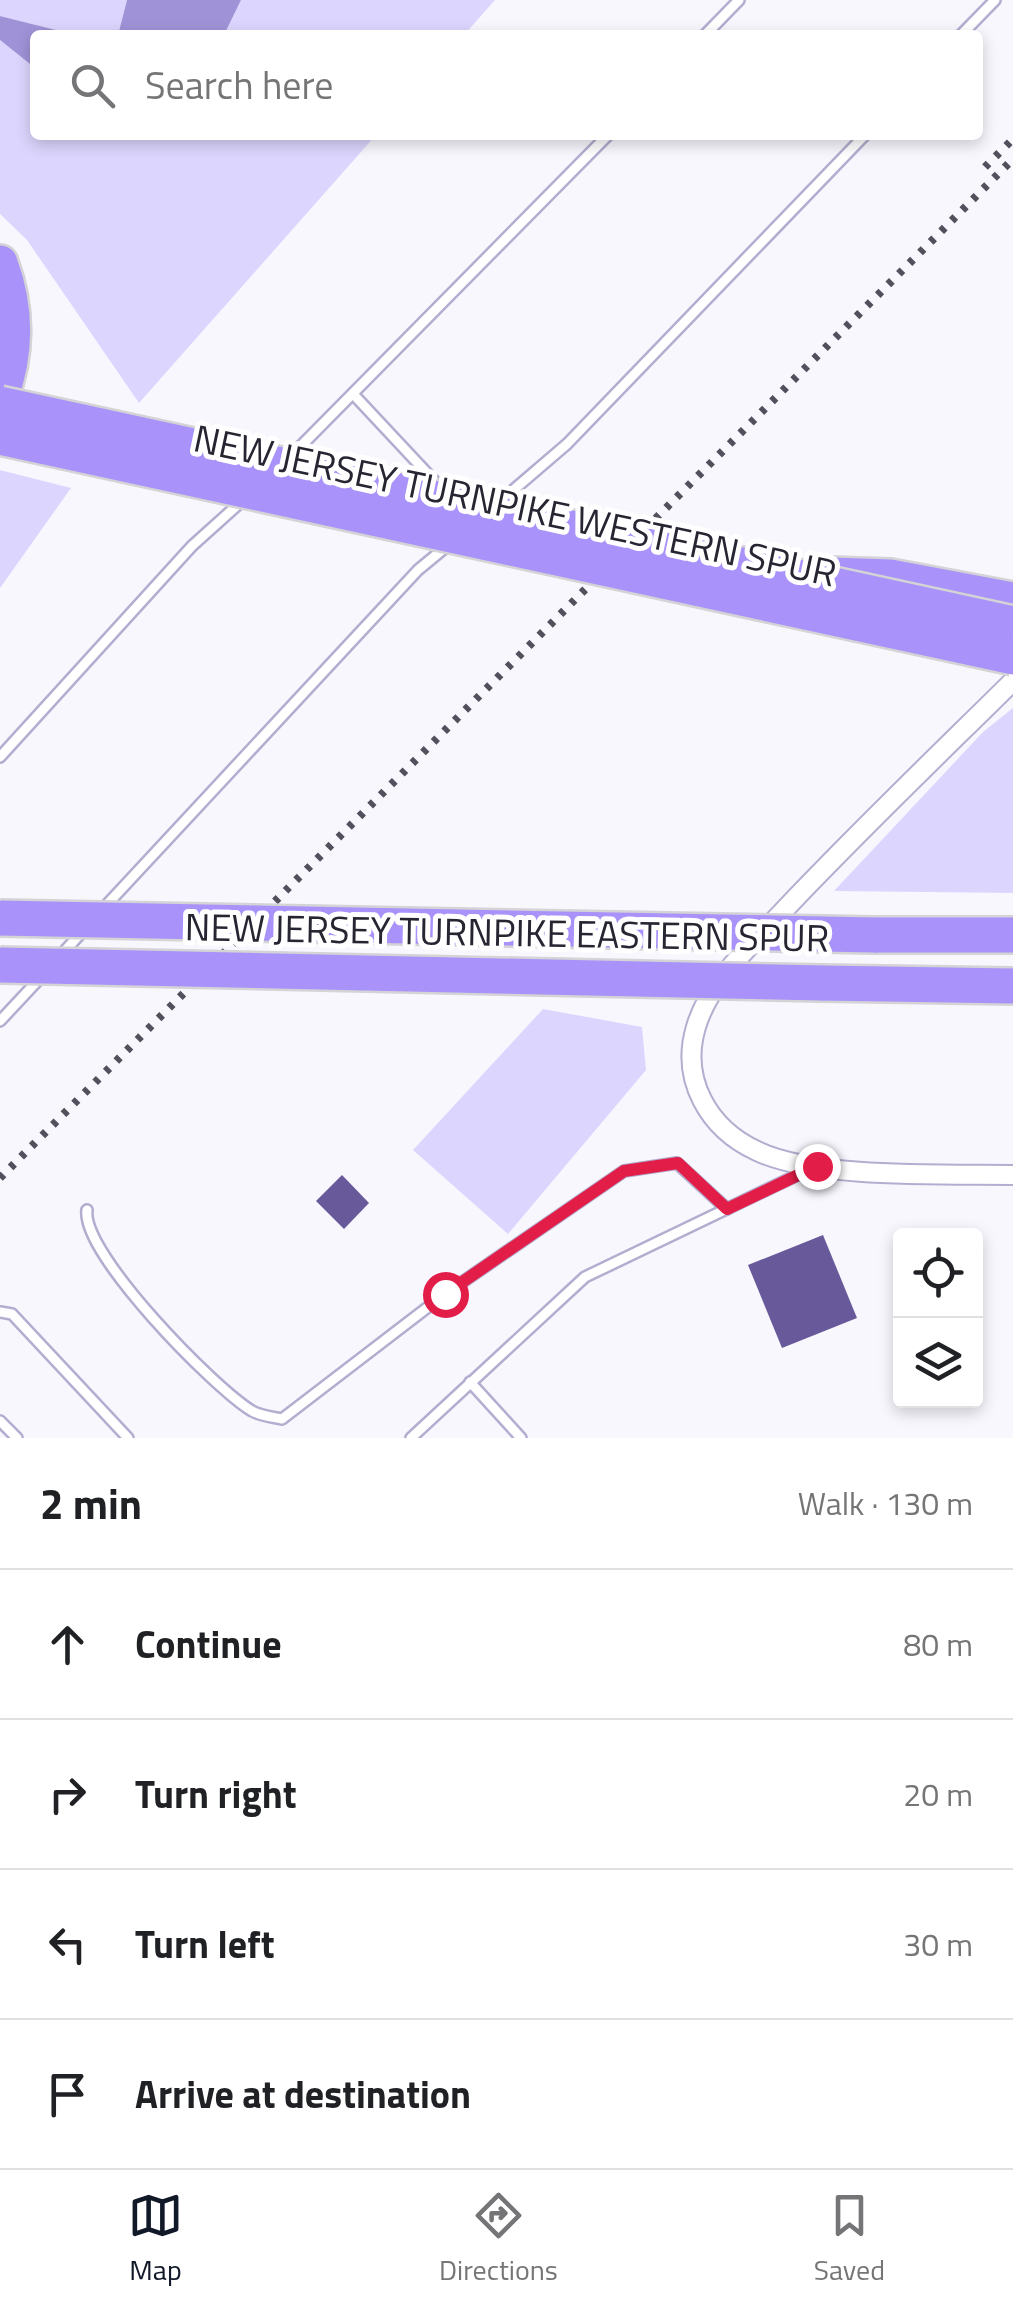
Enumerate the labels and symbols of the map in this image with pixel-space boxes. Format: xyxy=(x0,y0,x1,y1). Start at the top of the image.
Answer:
street label: NEW JERSEY TURNPIKE WESTERN SPUR xyxy=(189,408,842,602)
street label: NEW JERSEY TURNPIKE EASTERN SPUR xyxy=(184,897,830,967)
route end xyxy=(795,1144,841,1190)
route start xyxy=(423,1272,469,1318)

